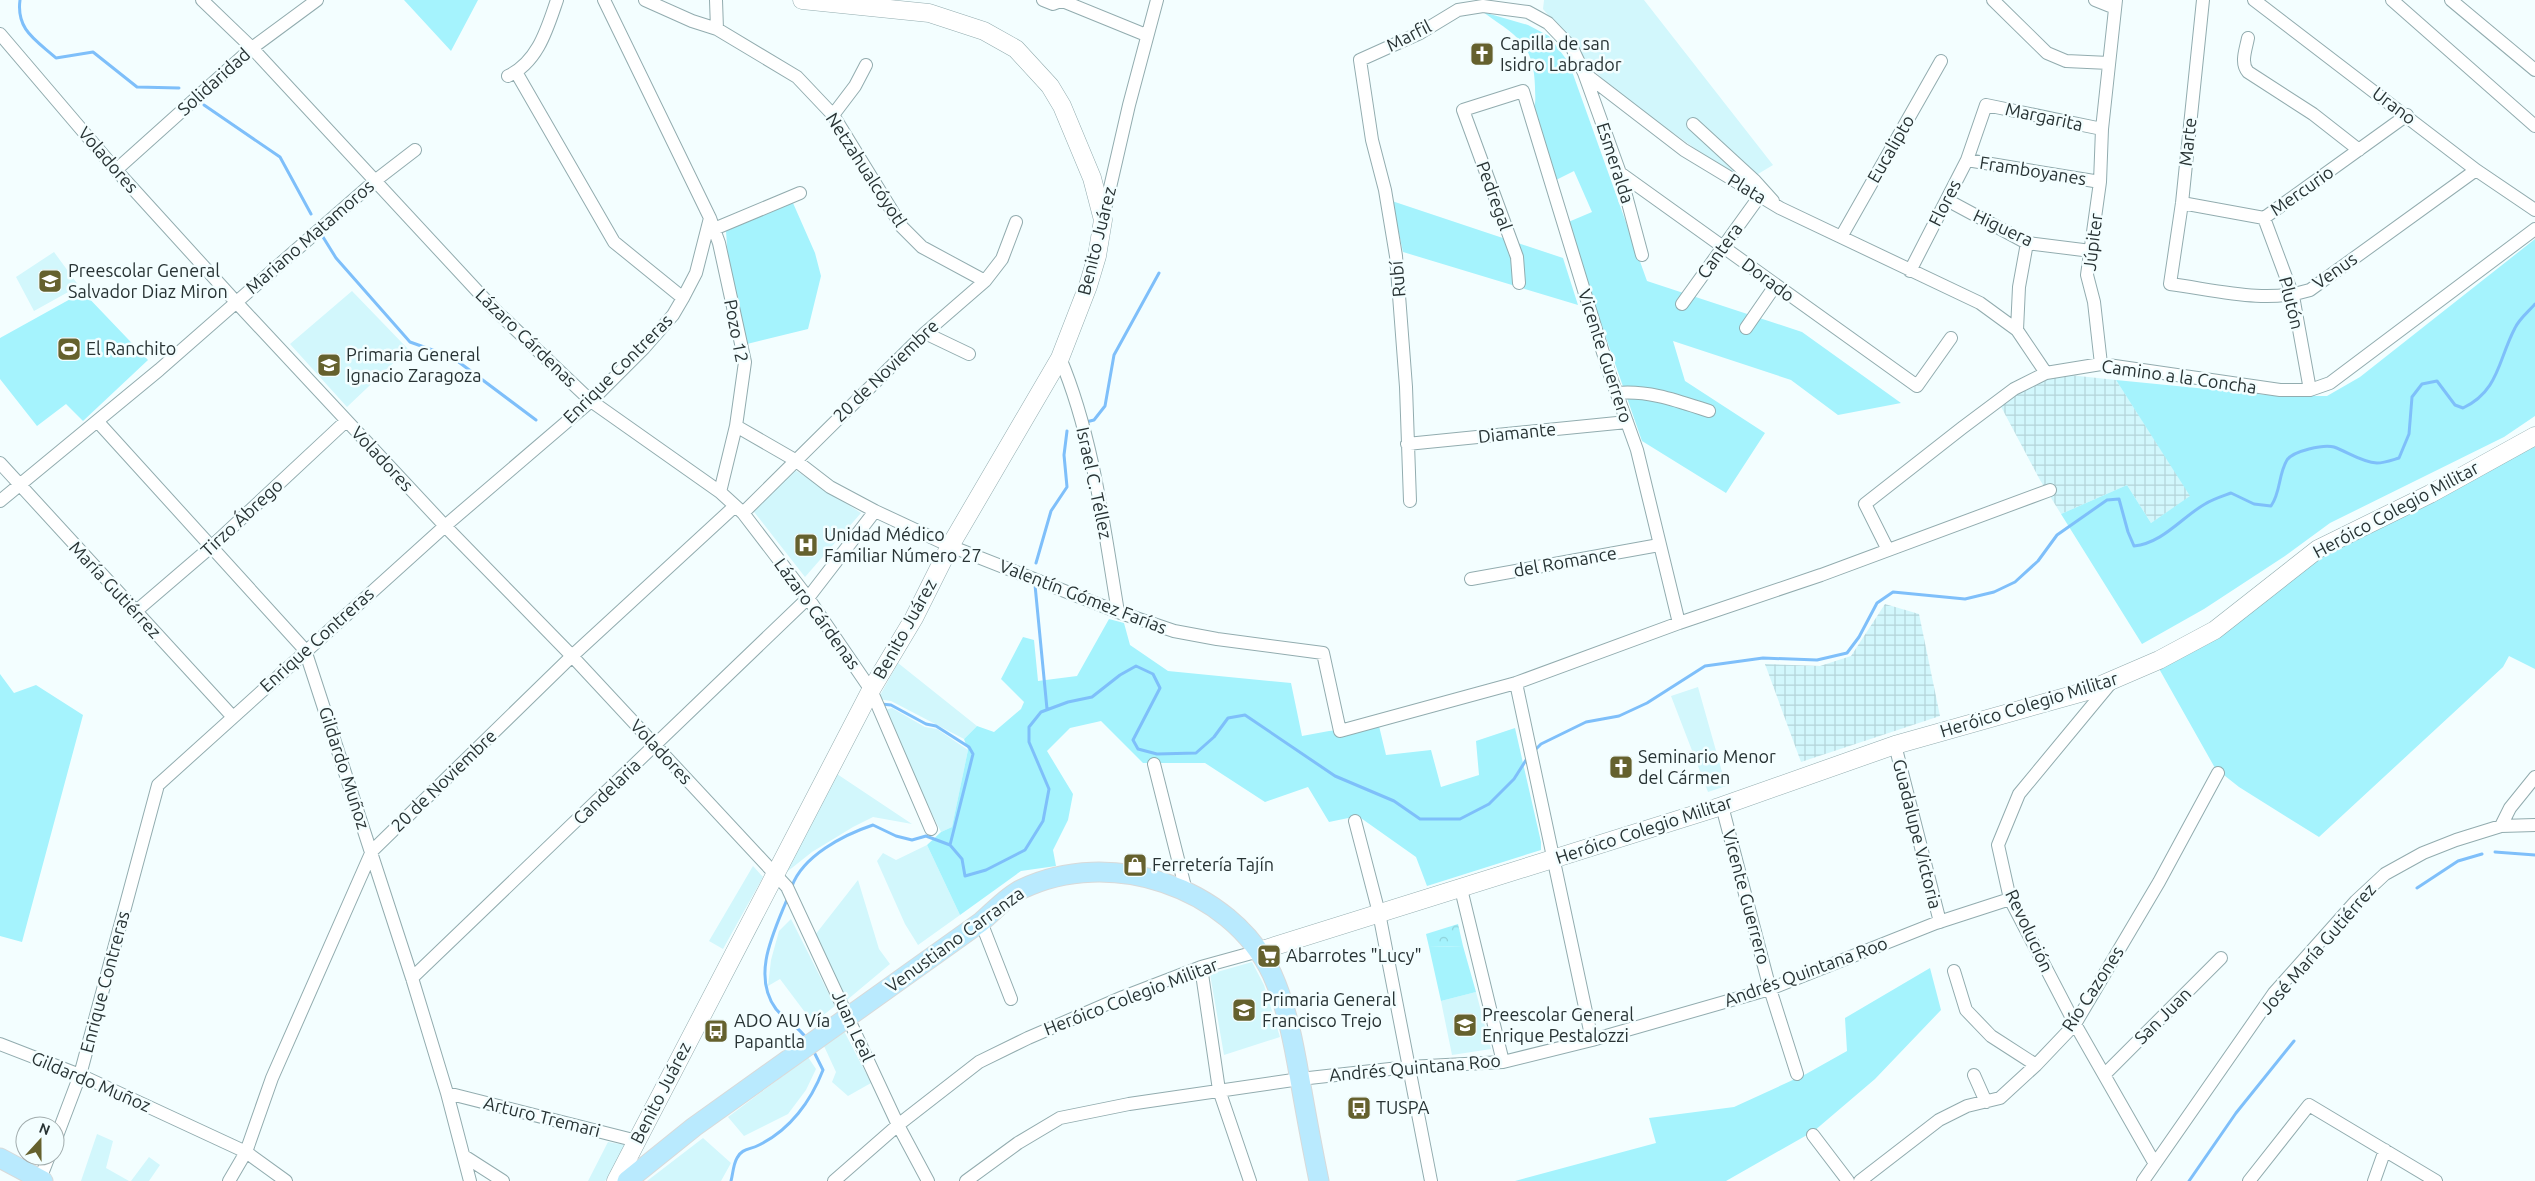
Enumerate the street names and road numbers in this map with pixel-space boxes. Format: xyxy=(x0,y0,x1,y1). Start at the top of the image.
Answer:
street label: Marfil xyxy=(1383,15,1435,55)
street label: Solidaridad xyxy=(173,44,254,119)
street label: Urano xyxy=(2369,82,2420,128)
street label: Margarita xyxy=(2004,98,2085,134)
street label: Netzahualcóyotl xyxy=(823,109,911,230)
street label: Eucalipto xyxy=(1863,111,1918,186)
street label: Marte xyxy=(2175,117,2199,167)
street label: Esmeralda xyxy=(1593,120,1638,206)
street label: Voladores xyxy=(75,122,143,197)
street label: Framboyanes xyxy=(1978,152,2088,188)
street label: Pedregal xyxy=(1473,158,1517,233)
street label: Mercurio xyxy=(2266,161,2337,219)
street label: Plata xyxy=(1725,169,1770,207)
street label: Mariano Matamoros xyxy=(241,175,377,297)
street label: Flores xyxy=(1924,176,1964,229)
street label: Benito Juárez xyxy=(1073,184,1119,297)
street label: Higuera xyxy=(1970,205,2036,250)
street label: Júpiter xyxy=(2079,212,2105,272)
street label: Cantera xyxy=(1692,219,1746,282)
street label: Venus xyxy=(2309,248,2360,292)
street label: Dorado xyxy=(1738,253,1799,305)
street label: Rubí xyxy=(1385,259,1409,298)
street label: Plutón xyxy=(2276,274,2308,331)
street label: Lázaro Cárdenas xyxy=(472,284,581,391)
street label: Vicente Guerrero xyxy=(1575,286,1637,425)
street label: Pozo 12 xyxy=(721,297,753,364)
street label: Enrique Contreras xyxy=(559,309,676,427)
street label: 20 de Noviembre xyxy=(829,315,942,425)
street label: Camino a la Concha xyxy=(2100,355,2258,397)
street label: Diamante xyxy=(1477,418,1557,446)
street label: Voladores xyxy=(348,422,418,495)
street label: Israel C. Téllez xyxy=(1073,425,1117,541)
street label: Heróico Colegio Militar xyxy=(2309,457,2482,561)
street label: Tirzo Ábrego xyxy=(196,474,286,560)
street label: María Gutiérrez xyxy=(66,537,166,642)
street label: del Romance xyxy=(1512,542,1618,580)
street label: Lázaro Cárdenas xyxy=(771,554,865,673)
street label: Valentín Gómez Farías xyxy=(997,555,1170,637)
street label: Benito Juárez xyxy=(868,575,940,682)
street label: Enrique Contreras xyxy=(255,583,377,696)
street label: Heróico Colegio Militar xyxy=(1937,667,2120,741)
street label: Gildardo Muñoz xyxy=(316,704,374,831)
street label: Voladores xyxy=(627,715,697,788)
street label: 20 de Noviembre xyxy=(387,725,500,835)
street label: Candelaria xyxy=(569,754,644,828)
street label: Guadalupe Victoria xyxy=(1890,757,1946,911)
street label: Heróico Colegio Militar xyxy=(1553,791,1735,867)
street label: Vicente Guerrero xyxy=(1719,827,1775,966)
street label: José María Gutiérrez xyxy=(2255,879,2379,1018)
street label: Venustiano Carranza xyxy=(882,882,1027,996)
street label: Revolución xyxy=(2002,886,2058,975)
street label: Enrique Contreras xyxy=(75,908,133,1055)
street label: Andrés Quintana Roo xyxy=(1721,932,1890,1011)
street label: Río Cazones xyxy=(2057,942,2127,1035)
street label: Heróico Colegio Militar xyxy=(1041,954,1221,1039)
street label: San Juan xyxy=(2130,983,2195,1048)
street label: Juan Leal xyxy=(829,987,879,1064)
street label: Benito Juárez xyxy=(626,1038,694,1147)
street label: Gildardo Muñoz xyxy=(29,1047,154,1115)
street label: Andrés Quintana Roo xyxy=(1328,1050,1502,1085)
street label: Arturo Tremari xyxy=(482,1092,603,1140)

